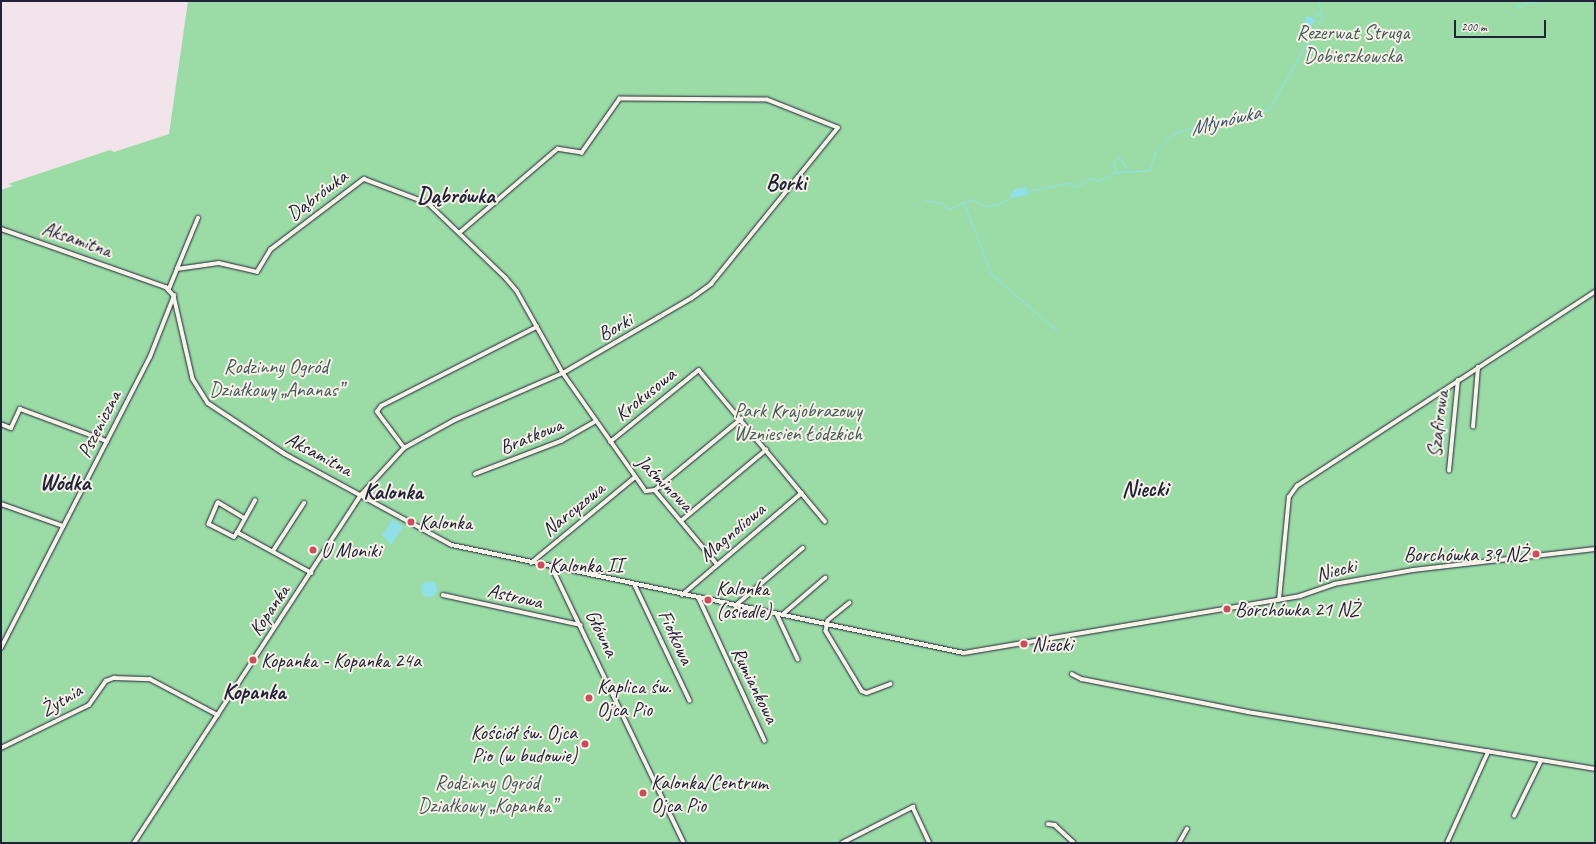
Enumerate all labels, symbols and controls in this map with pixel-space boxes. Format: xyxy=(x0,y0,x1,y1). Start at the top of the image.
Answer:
scale bar xyxy=(1456,12,1548,38)
text: 200 m xyxy=(1461,19,1487,35)
park label: Rezerwat Struga Dobieszkowska xyxy=(1296,21,1410,68)
water label: Młynówka xyxy=(1187,99,1263,141)
street label: Dąbrówka xyxy=(282,164,352,226)
district label: Borki xyxy=(766,171,806,197)
district label: Dąbrówka xyxy=(417,184,495,210)
street label: Aksamitna xyxy=(39,216,115,262)
street label: Borki xyxy=(594,308,636,346)
park label: Rodzinny Ogród Działkowy „Ananas” xyxy=(209,355,343,402)
street label: Krokusowa xyxy=(610,362,680,426)
street label: Pszeniczna xyxy=(72,387,126,461)
street label: Szafirowa xyxy=(1423,389,1453,459)
park label: Park Krajobrazowy Wzniesień Łódzkich xyxy=(734,398,862,445)
street label: Bratkowa xyxy=(496,413,566,459)
street label: Aksamitna xyxy=(282,427,356,481)
street label: Jaśminowa xyxy=(631,449,699,517)
district label: Wódka xyxy=(40,471,90,497)
street label: Narcyzowa xyxy=(537,476,609,542)
district label: Niecki xyxy=(1122,477,1168,503)
district label: Kalonka xyxy=(363,480,423,506)
street label: Magnoliowa xyxy=(694,498,770,566)
place label: Kalonka xyxy=(419,510,472,534)
marker: Kalonka xyxy=(406,517,416,527)
place label: U Moniki xyxy=(321,538,381,562)
place label: Borchówka 39 NŻ xyxy=(1404,542,1528,566)
marker: U Moniki xyxy=(308,545,318,555)
marker: Borchówka 39 NŻ xyxy=(1531,549,1541,559)
place label: Kalonka II xyxy=(549,553,623,577)
street label: Niecki xyxy=(1313,553,1359,587)
marker: Kalonka II xyxy=(536,560,546,570)
place label: Kalonka (osiedle) xyxy=(716,576,771,623)
street label: Astrowa xyxy=(485,578,545,614)
street label: Kopanka xyxy=(243,580,295,640)
marker: Kalonka (osiedle) xyxy=(703,595,713,605)
place label: Borchówka 21 NŻ xyxy=(1235,597,1359,621)
marker: Borchówka 21 NŻ xyxy=(1222,604,1232,614)
street label: Główna xyxy=(580,606,624,660)
street label: Fiołkowa xyxy=(653,606,699,668)
place label: Niecki xyxy=(1032,632,1073,656)
marker: Niecki xyxy=(1019,639,1029,649)
street label: Rumiankowa xyxy=(726,643,784,727)
place label: Kopanka - Kopanka 24a xyxy=(261,648,421,672)
marker: Kopanka - Kopanka 24a xyxy=(248,655,258,665)
place label: Kaplica św. Ojca Pio xyxy=(597,674,671,721)
street label: Żytnia xyxy=(36,678,86,722)
district label: Kopanka xyxy=(223,680,285,706)
marker: Kaplica św. Ojca Pio xyxy=(584,693,594,703)
place label: Kościół św. Ojca Pio (w budowie) xyxy=(471,720,577,767)
marker: Kościół św. Ojca Pio (w budowie) xyxy=(580,739,590,749)
park label: Rodzinny Ogród Działkowy „Kopanka” xyxy=(418,770,556,817)
place label: Kalonka/Centrum Ojca Pio xyxy=(651,770,768,817)
marker: Kalonka/Centrum Ojca Pio xyxy=(638,788,648,798)

